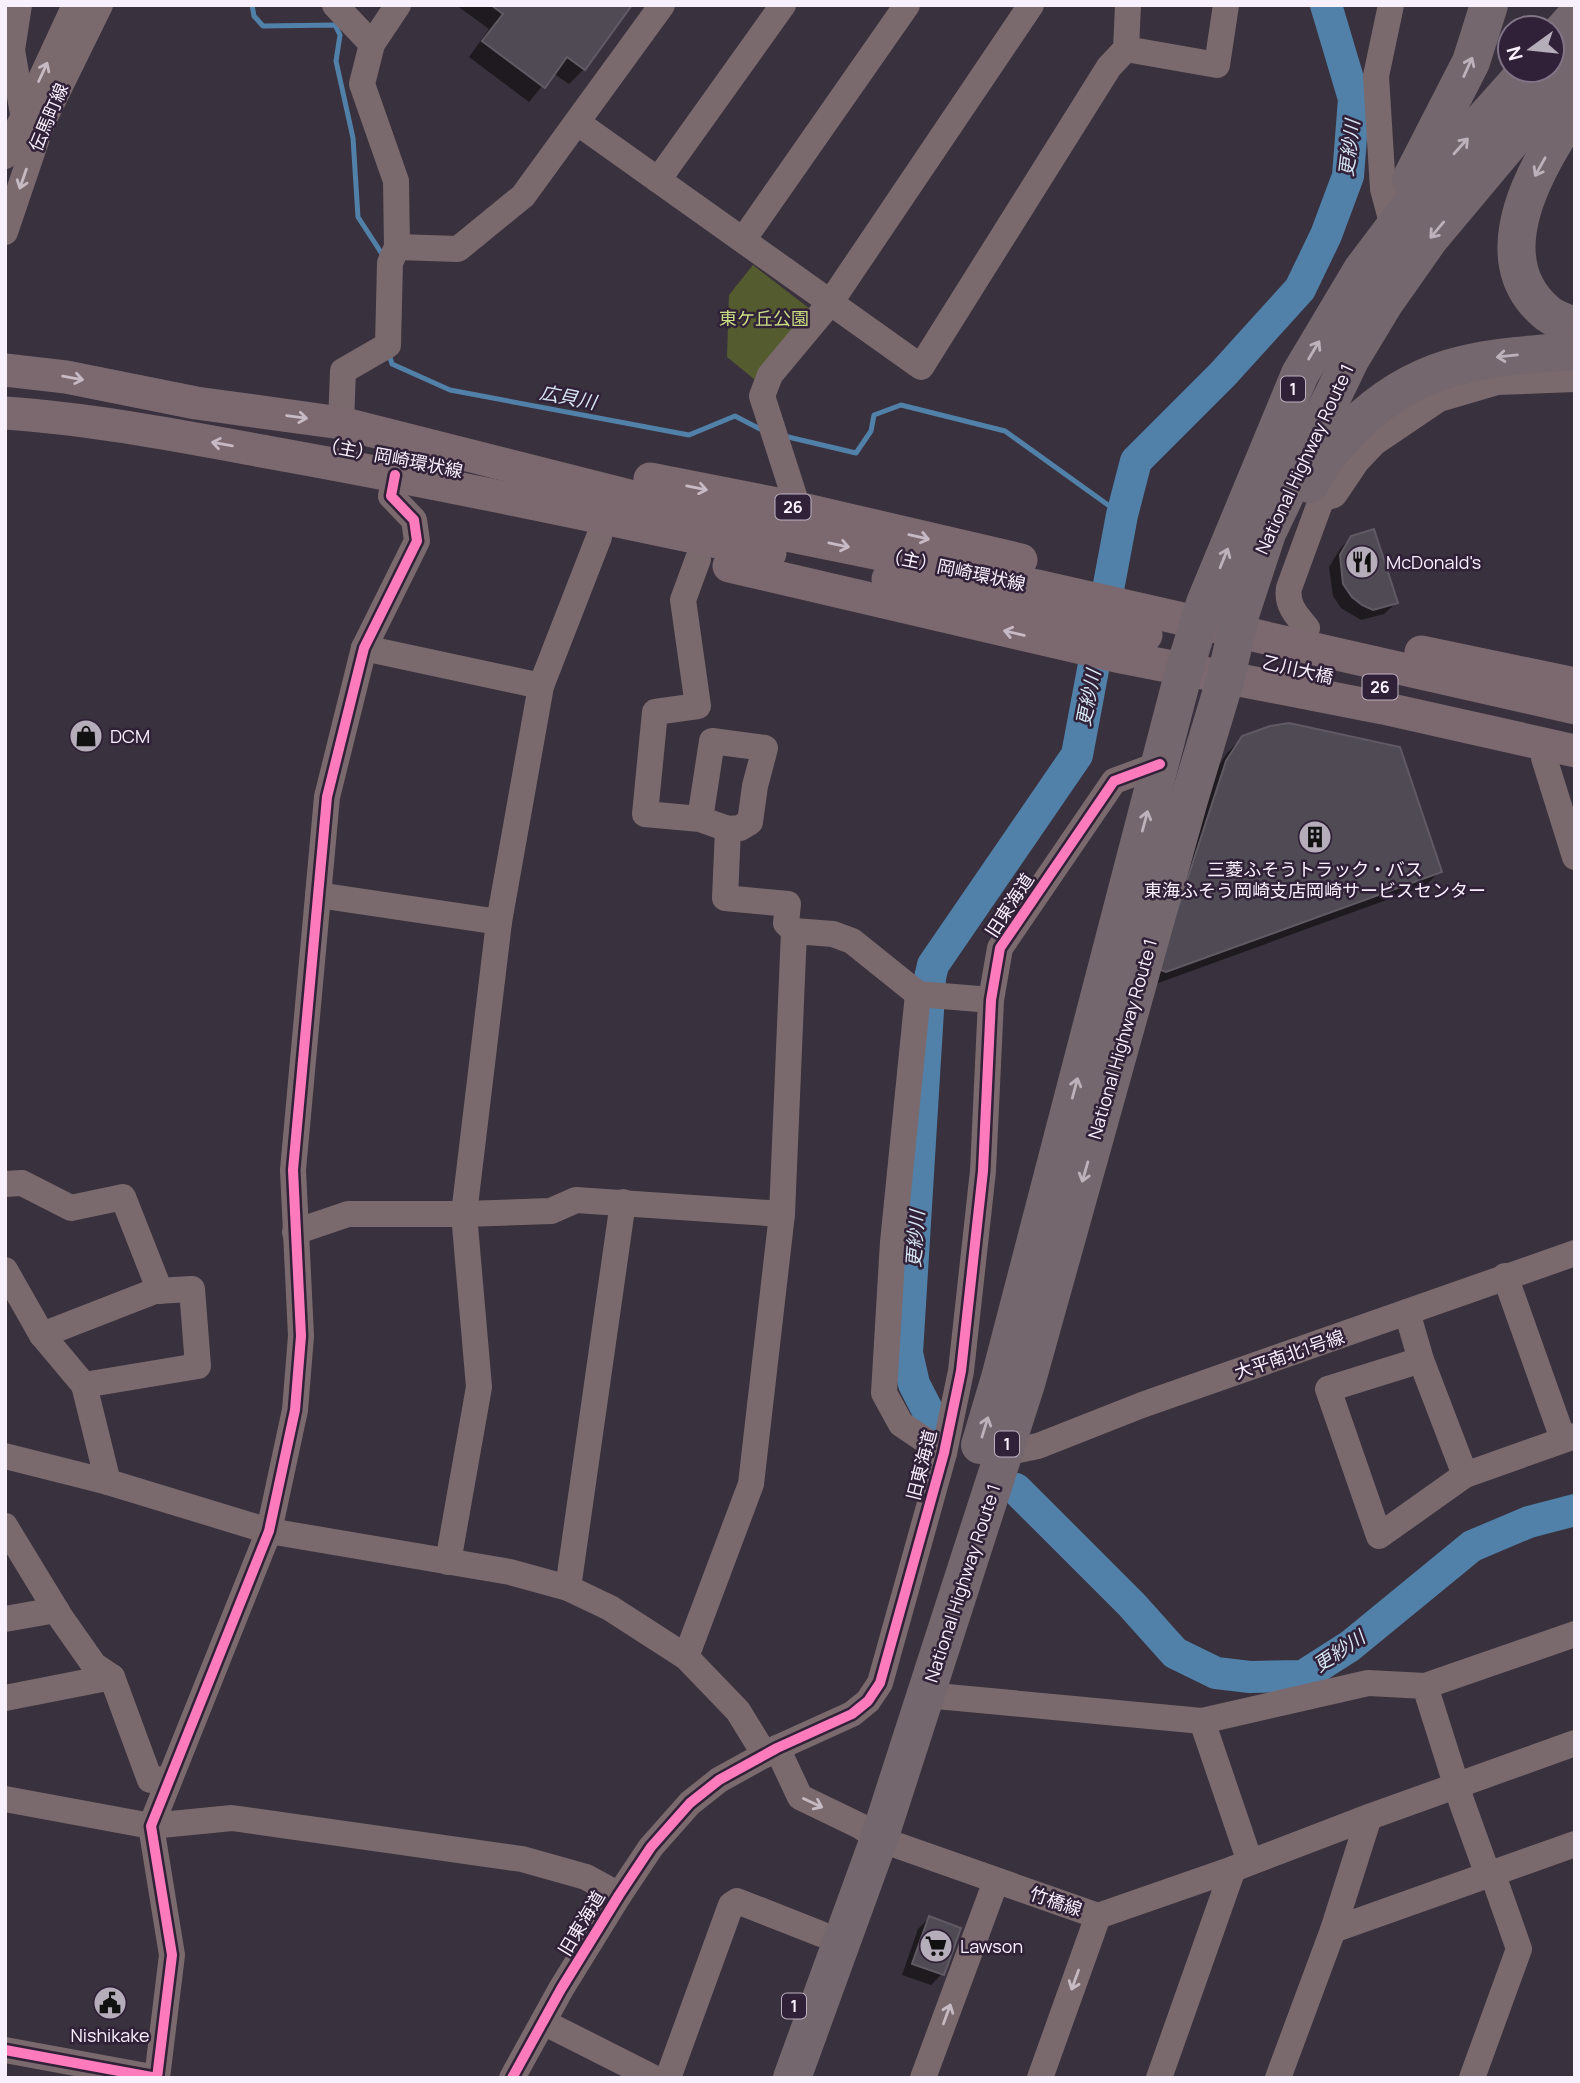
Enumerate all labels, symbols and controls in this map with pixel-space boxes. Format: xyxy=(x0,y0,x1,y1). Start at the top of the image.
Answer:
north arrow xyxy=(1496,14,1566,84)
text: N xyxy=(1500,43,1529,63)
one-way arrow xyxy=(1462,57,1475,78)
one-way arrow xyxy=(37,62,51,83)
street label: 伝馬町線 xyxy=(23,79,73,155)
water label: 更紗川 xyxy=(1333,116,1366,178)
one-way arrow xyxy=(1452,137,1468,155)
one-way arrow xyxy=(1533,157,1547,177)
one-way arrow xyxy=(16,168,28,190)
one-way arrow xyxy=(1429,221,1444,239)
park label: 東ケ丘公園 xyxy=(719,306,809,330)
one-way arrow xyxy=(1308,340,1322,360)
one-way arrow xyxy=(1496,350,1519,363)
street label: National Highway Route 1 xyxy=(1249,360,1359,558)
one-way arrow xyxy=(61,372,84,386)
road number: 1 xyxy=(1281,376,1305,402)
water label: 広貝川 xyxy=(538,379,600,416)
one-way arrow xyxy=(285,411,308,424)
street label: （主）岡崎環状線 xyxy=(319,431,465,483)
one-way arrow xyxy=(211,437,234,450)
one-way arrow xyxy=(685,482,708,496)
road number: 26 xyxy=(776,494,810,520)
one-way arrow xyxy=(907,530,930,544)
one-way arrow xyxy=(827,539,850,553)
street label: （主）岡崎環状線 xyxy=(882,542,1028,596)
restaurant icon: McDonald's xyxy=(1343,543,1381,581)
one-way arrow xyxy=(1218,548,1231,570)
place label: McDonald's xyxy=(1386,550,1481,574)
one-way arrow xyxy=(1003,626,1026,639)
street label: 乙川大橋 xyxy=(1260,649,1336,689)
water label: 更紗川 xyxy=(1070,666,1107,728)
road number: 26 xyxy=(1362,674,1398,700)
shop icon: DCM xyxy=(67,717,105,755)
place label: DCM xyxy=(110,724,150,748)
one-way arrow xyxy=(1139,810,1152,833)
building icon: 三菱ふそうトラック・バス 東海ふそう岡崎支店岡崎サービスセンター xyxy=(1296,818,1334,856)
place label: 三菱ふそうトラック・バス 東海ふそう岡崎支店岡崎サービスセンター xyxy=(1144,857,1486,902)
street label: 旧東海道 xyxy=(979,868,1039,942)
street label: National Highway Route 1 xyxy=(1082,936,1162,1142)
one-way arrow xyxy=(1069,1078,1082,1100)
one-way arrow xyxy=(1078,1161,1091,1183)
water label: 更紗川 xyxy=(900,1208,930,1268)
street label: 大平南北1号線 xyxy=(1231,1324,1347,1384)
one-way arrow xyxy=(980,1416,993,1438)
street label: 旧東海道 xyxy=(901,1427,941,1503)
road number: 1 xyxy=(995,1432,1019,1456)
street label: National Highway Route 1 xyxy=(919,1481,1005,1685)
water label: 更紗川 xyxy=(1308,1623,1372,1678)
one-way arrow xyxy=(802,1798,823,1811)
street label: 竹橋線 xyxy=(1027,1881,1085,1921)
street label: 旧東海道 xyxy=(552,1886,610,1960)
supermarket icon: Lawson xyxy=(917,1927,955,1965)
place label: Lawson xyxy=(960,1934,1023,1958)
one-way arrow xyxy=(1068,1969,1080,1991)
public building icon: Nishikake xyxy=(91,1984,129,2022)
road number: 1 xyxy=(782,1994,806,2018)
one-way arrow xyxy=(942,2003,954,2025)
place label: Nishikake xyxy=(70,2023,150,2047)

